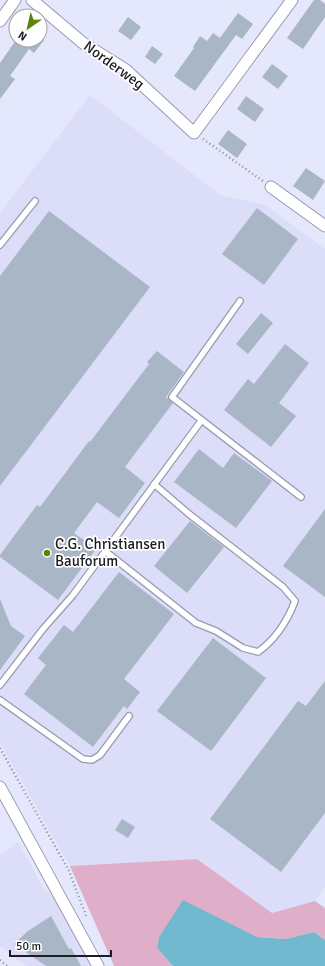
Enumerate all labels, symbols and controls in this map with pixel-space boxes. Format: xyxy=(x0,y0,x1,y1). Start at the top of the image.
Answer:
north arrow xyxy=(8,8,48,48)
text: N xyxy=(16,28,29,43)
street label: Norderweg xyxy=(80,37,148,93)
place label: C.G. Christiansen Bauforum xyxy=(55,535,166,570)
marker: C.G. Christiansen Bauforum xyxy=(42,548,52,558)
scale bar xyxy=(10,932,111,958)
text: 50 m xyxy=(16,939,41,954)

